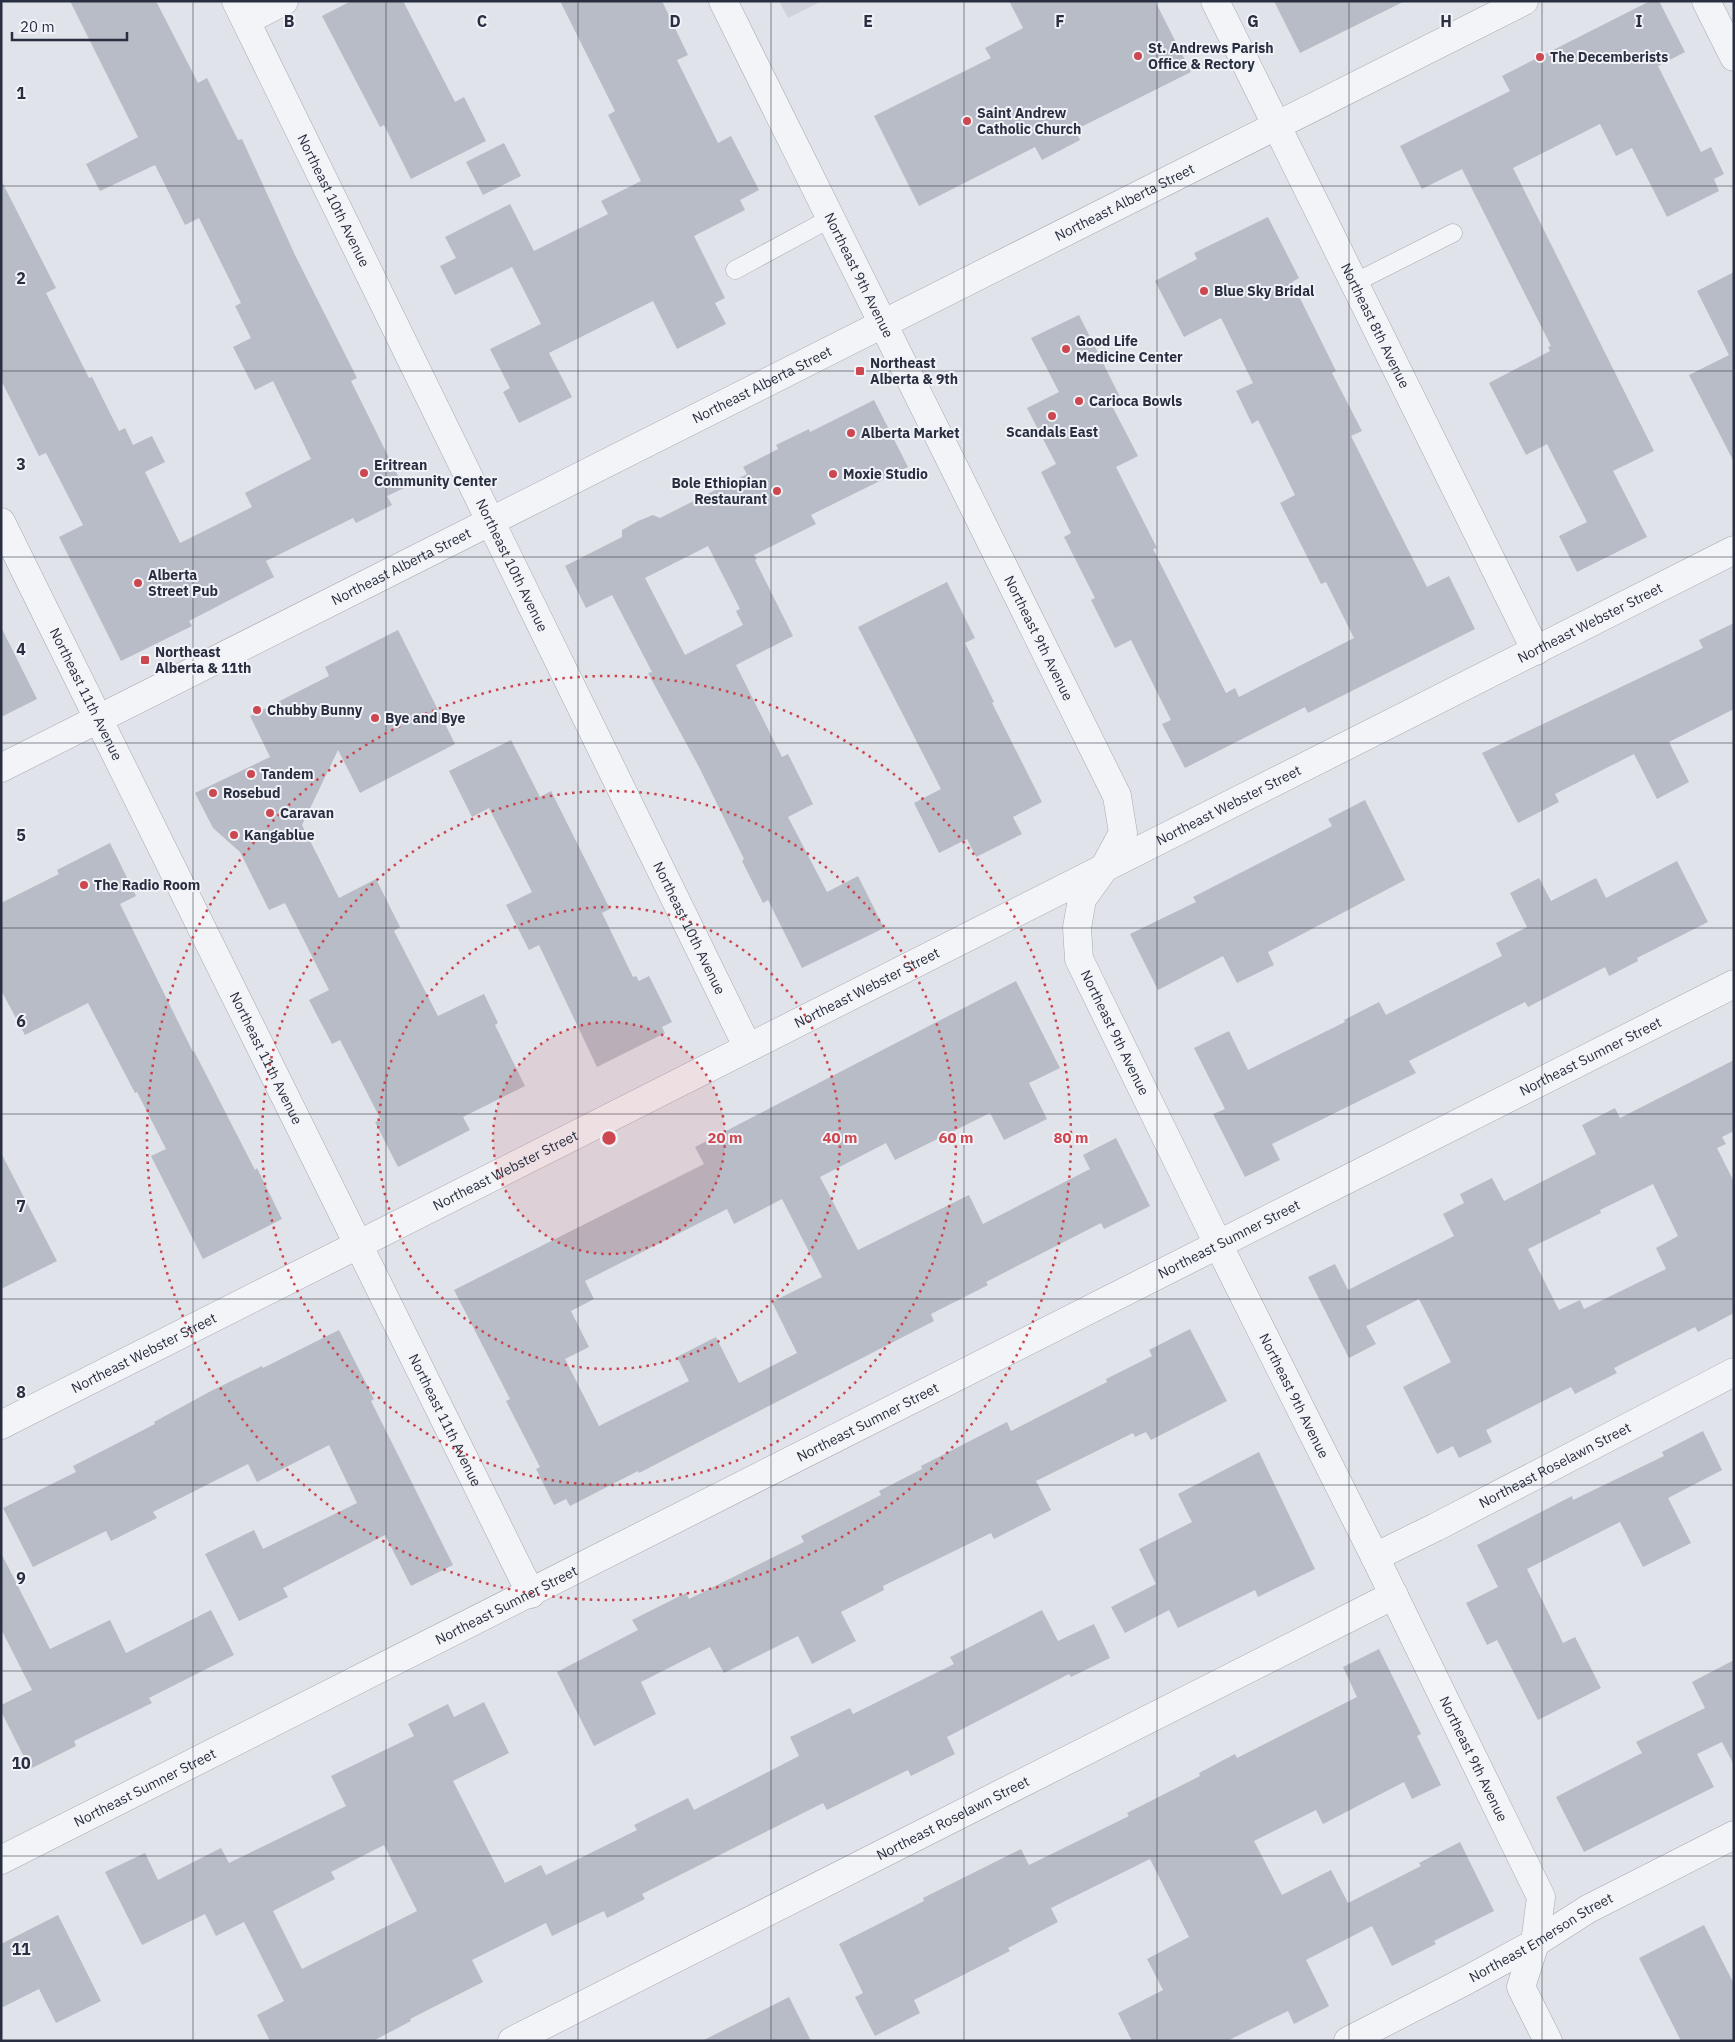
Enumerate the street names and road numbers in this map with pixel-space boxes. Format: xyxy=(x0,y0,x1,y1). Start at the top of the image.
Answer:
street label: Northeast 10th Avenue xyxy=(293,131,374,270)
street label: Northeast Alberta Street xyxy=(1052,159,1197,245)
street label: Northeast 9th Avenue xyxy=(820,210,898,341)
street label: Northeast 8th Avenue xyxy=(1337,260,1414,391)
street label: Northeast Alberta Street xyxy=(689,342,835,427)
street label: Northeast 10th Avenue xyxy=(472,496,552,635)
street label: Northeast Alberta Street xyxy=(328,524,474,609)
street label: Northeast 9th Avenue xyxy=(1000,573,1077,704)
street label: Northeast Webster Street xyxy=(1514,579,1666,667)
street label: Northeast 11th Avenue xyxy=(46,625,127,764)
street label: Northeast Webster Street xyxy=(1153,761,1304,849)
street label: Northeast 10th Avenue xyxy=(649,859,730,998)
street label: Northeast Webster Street xyxy=(791,944,943,1032)
street label: Northeast 9th Avenue xyxy=(1077,967,1153,1099)
street label: Northeast 11th Avenue xyxy=(226,989,307,1128)
street label: Northeast Sumner Street xyxy=(1516,1013,1665,1100)
street label: Northeast Webster Street xyxy=(430,1126,581,1214)
street label: Northeast Sumner Street xyxy=(1155,1196,1303,1283)
street label: Northeast Webster Street xyxy=(68,1309,219,1397)
street label: Northeast 9th Avenue xyxy=(1255,1330,1333,1461)
street label: Northeast 11th Avenue xyxy=(405,1351,486,1490)
street label: Northeast Sumner Street xyxy=(794,1379,942,1466)
street label: Northeast Roselawn Street xyxy=(1476,1418,1634,1512)
street label: Northeast Sumner Street xyxy=(432,1562,580,1649)
street label: Northeast 9th Avenue xyxy=(1435,1693,1512,1825)
street label: Northeast Sumner Street xyxy=(71,1744,219,1831)
street label: Northeast Roselawn Street xyxy=(873,1772,1032,1864)
street label: Northeast Emerson Street xyxy=(1466,1889,1616,1986)

